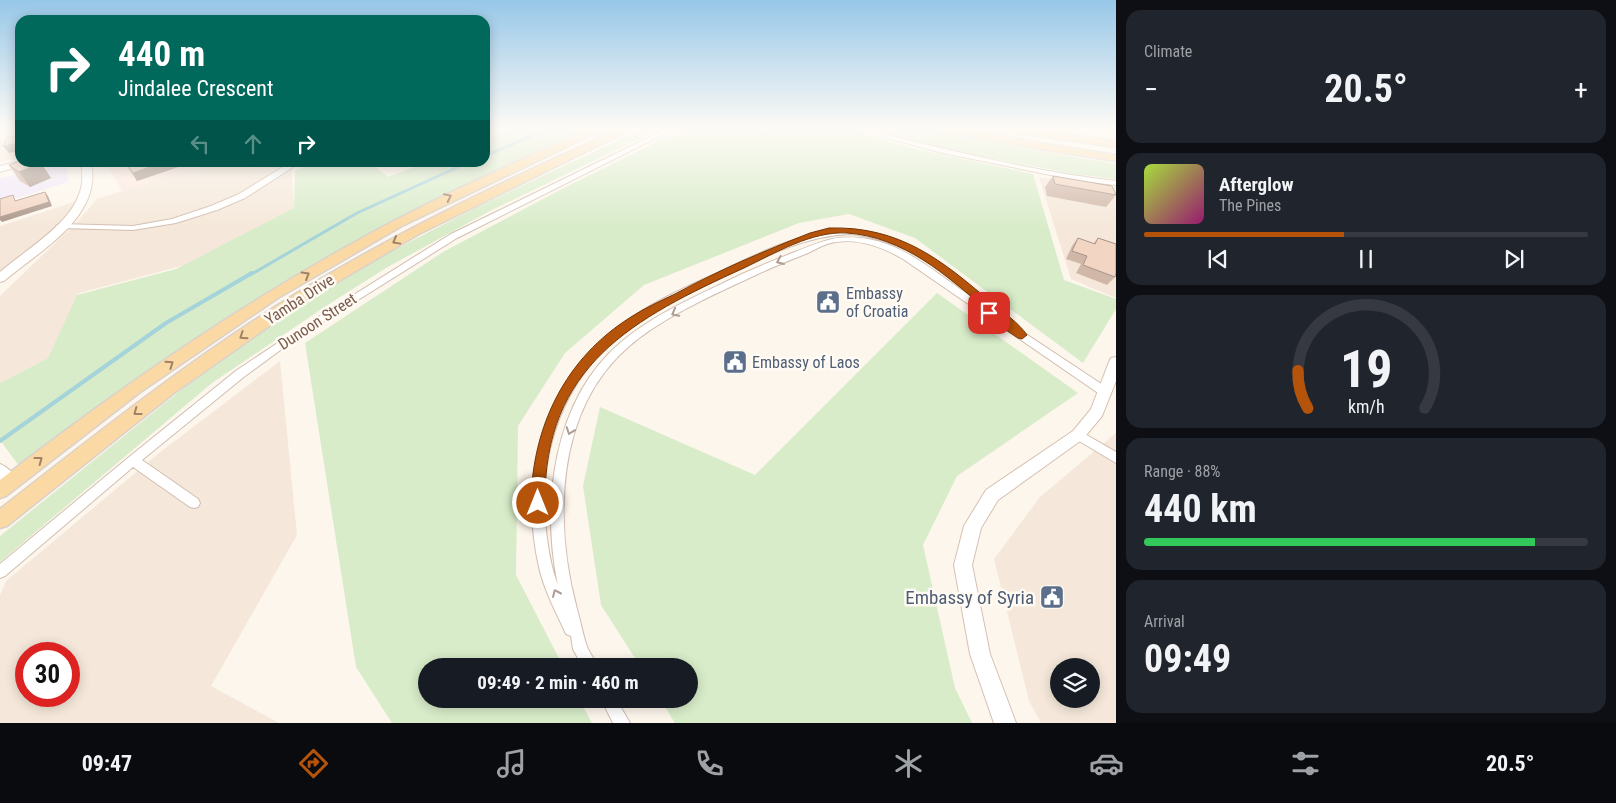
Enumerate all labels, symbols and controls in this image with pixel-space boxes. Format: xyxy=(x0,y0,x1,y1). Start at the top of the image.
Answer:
text: 440 m xyxy=(118,34,205,75)
icon: right xyxy=(35,35,100,100)
text: Climate xyxy=(1144,42,1192,61)
text: 20.5° xyxy=(1324,67,1408,111)
text: − xyxy=(1144,73,1158,106)
text: + xyxy=(1574,73,1588,106)
text: Jindalee Crescent xyxy=(118,76,273,101)
icon: left xyxy=(186,130,214,158)
icon: ahead xyxy=(239,130,267,158)
icon: right xyxy=(292,130,320,158)
text: Afterglow xyxy=(1219,173,1293,196)
one-way arrow xyxy=(443,193,452,204)
text: The Pines xyxy=(1219,196,1281,215)
one-way arrow xyxy=(392,235,401,245)
icon: previous xyxy=(1204,245,1232,273)
icon: pause xyxy=(1352,245,1380,273)
icon: next xyxy=(1500,245,1528,273)
one-way arrow xyxy=(776,255,785,266)
street label: Yamba Drive xyxy=(261,270,337,329)
one-way arrow xyxy=(300,272,309,282)
place label: Embassy of Croatia xyxy=(846,284,908,321)
street label: Dunoon Street xyxy=(275,289,360,354)
public building icon: Embassy of Croatia xyxy=(815,289,841,315)
pin xyxy=(968,292,1010,334)
icon: arrive xyxy=(975,299,1003,327)
one-way arrow xyxy=(671,307,680,317)
one-way arrow xyxy=(240,330,249,339)
text: 19 xyxy=(1340,339,1392,400)
public building icon: Embassy of Laos xyxy=(722,349,748,375)
place label: Embassy of Laos xyxy=(752,353,860,372)
one-way arrow xyxy=(164,361,173,370)
text: km/h xyxy=(1348,396,1384,417)
one-way arrow xyxy=(134,407,143,415)
one-way arrow xyxy=(566,426,576,435)
one-way arrow xyxy=(33,457,43,466)
text: Range · 88% xyxy=(1144,462,1220,481)
position arrow xyxy=(511,476,563,528)
text: 440 km xyxy=(1144,487,1257,531)
public building icon: Embassy of Syria xyxy=(1039,584,1065,610)
place label: Embassy of Syria xyxy=(905,586,1034,609)
one-way arrow xyxy=(551,589,562,598)
text: Arrival xyxy=(1144,612,1185,631)
text: 09:49 xyxy=(1144,637,1231,681)
speed limit sign: 30 xyxy=(15,642,80,707)
map controls xyxy=(1050,658,1100,708)
button: layers xyxy=(1050,658,1100,708)
text: 09:49 · 2 min · 460 m xyxy=(477,671,639,694)
icon: directions xyxy=(296,746,331,781)
icon: music xyxy=(494,746,529,781)
icon: phone xyxy=(692,746,727,781)
icon: climate xyxy=(891,746,926,781)
icon: car xyxy=(1089,746,1124,781)
icon: filters xyxy=(1288,746,1323,781)
text: 09:47 xyxy=(82,751,132,776)
text: 20.5° xyxy=(1486,751,1534,776)

